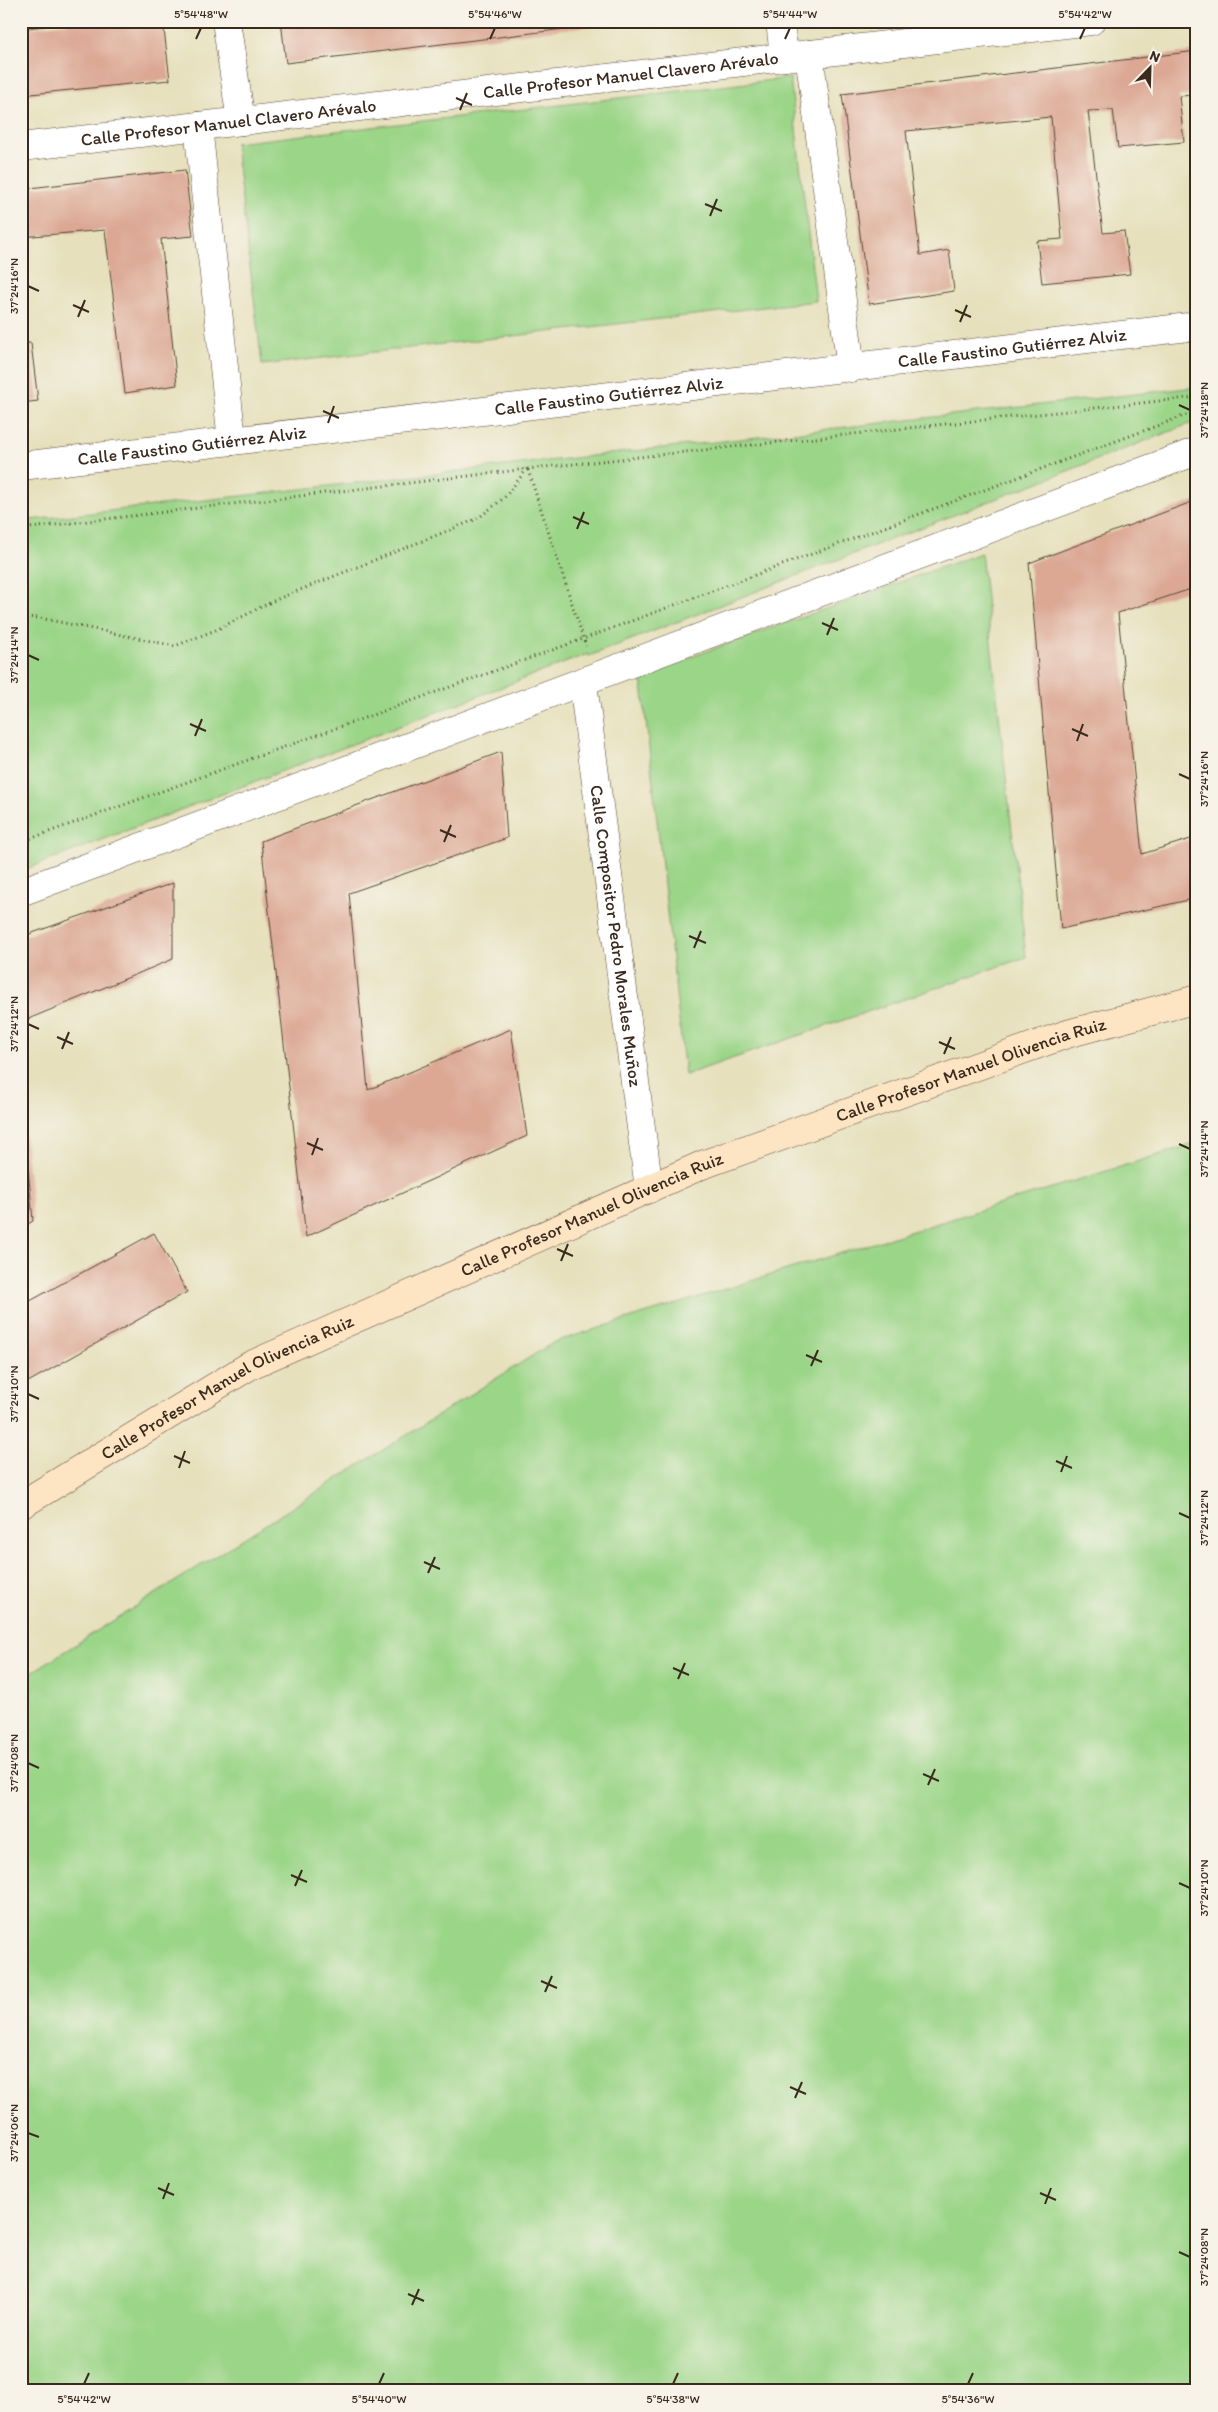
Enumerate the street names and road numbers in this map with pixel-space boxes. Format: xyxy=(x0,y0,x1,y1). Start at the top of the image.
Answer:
street label: Calle Profesor Manuel Clavero Arévalo xyxy=(482,47,780,104)
street label: Calle Profesor Manuel Clavero Arévalo xyxy=(80,94,378,151)
street label: Calle Faustino Gutiérrez Alviz xyxy=(896,323,1128,373)
street label: Calle Faustino Gutiérrez Alviz xyxy=(493,371,725,421)
street label: Calle Faustino Gutiérrez Alviz xyxy=(76,421,308,470)
street label: Calle Compositor Pedro Morales Muñoz xyxy=(585,783,647,1089)
street label: Calle Profesor Manuel Olivencia Ruiz xyxy=(833,1013,1109,1127)
street label: Calle Profesor Manuel Olivencia Ruiz xyxy=(457,1147,727,1282)
street label: Calle Profesor Manuel Olivencia Ruiz xyxy=(97,1310,358,1465)

